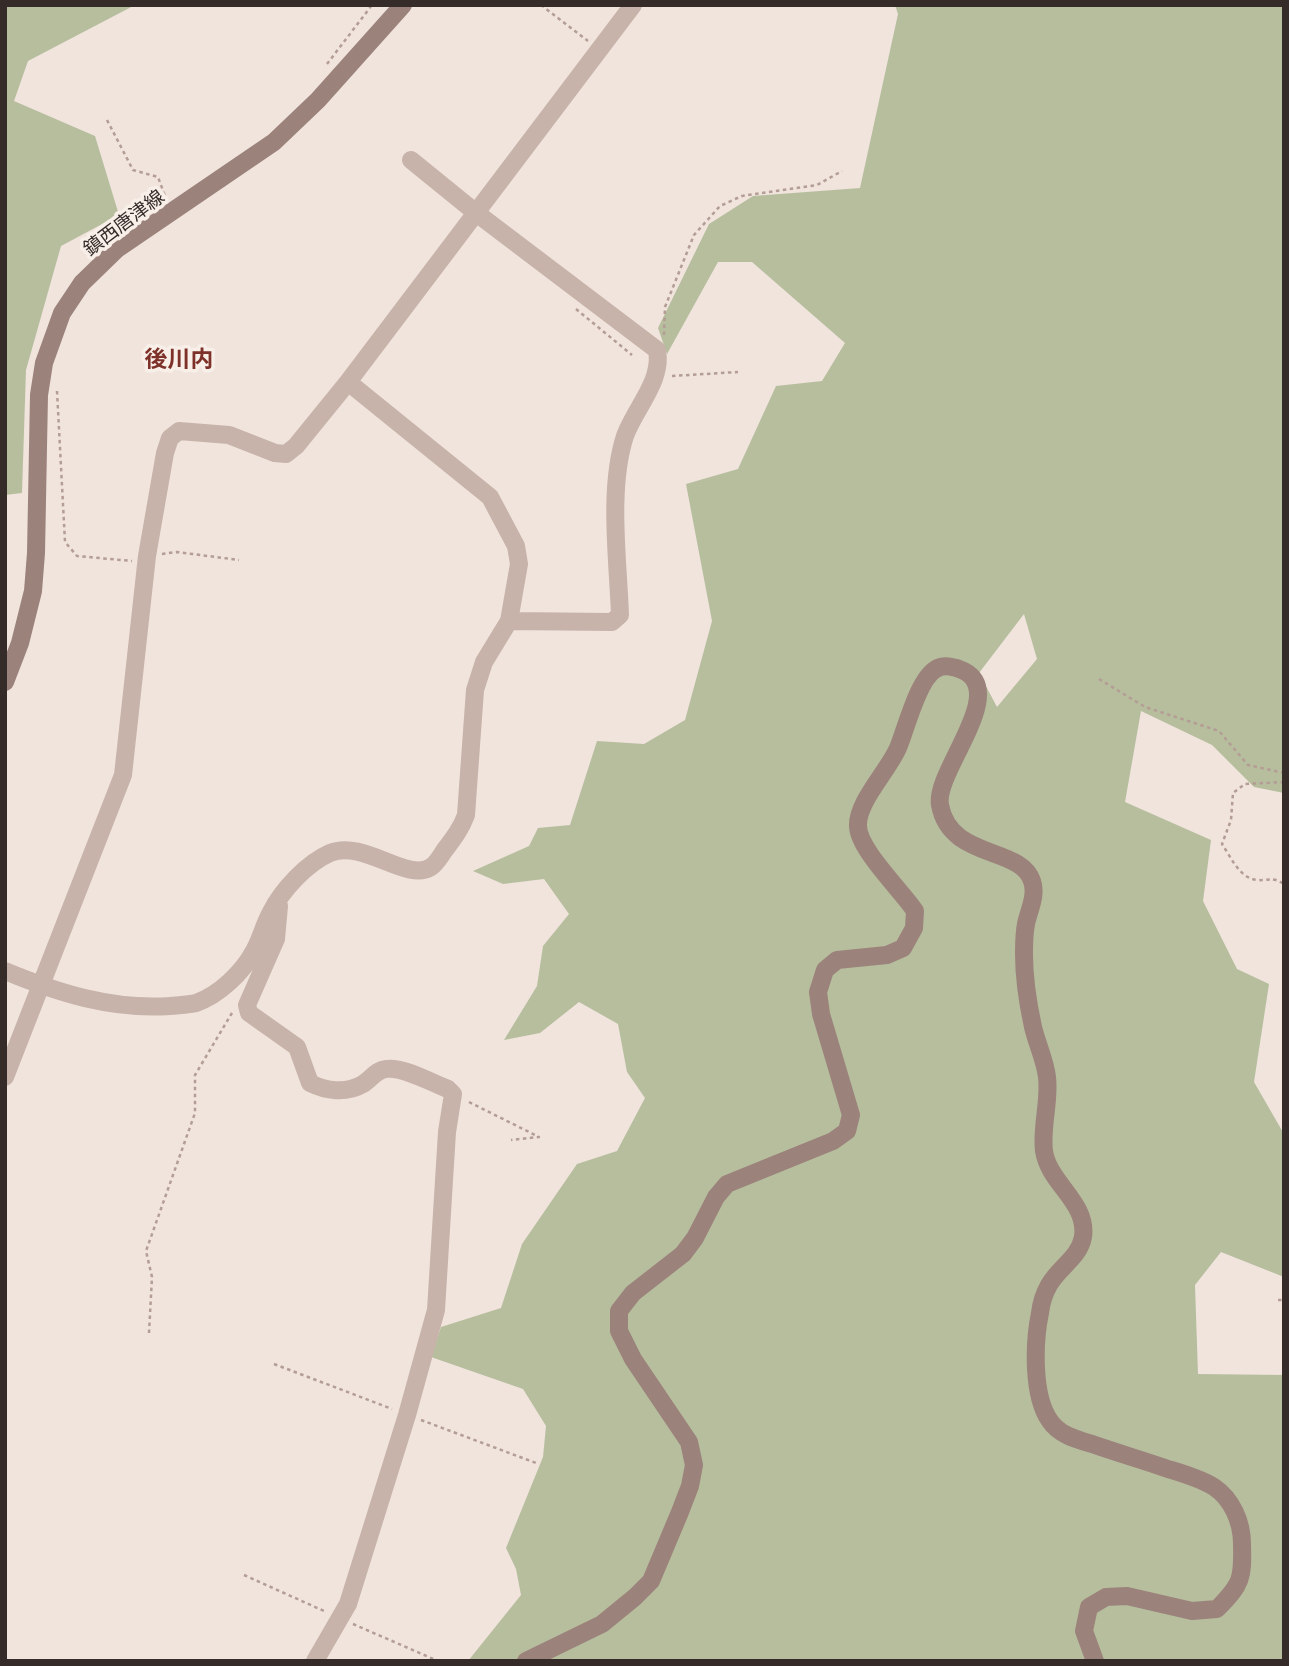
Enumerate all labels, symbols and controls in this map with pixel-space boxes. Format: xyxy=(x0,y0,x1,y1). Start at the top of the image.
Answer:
street label: 鎮西唐津線 xyxy=(79,185,169,261)
district label: 後川内 xyxy=(145,346,213,374)

